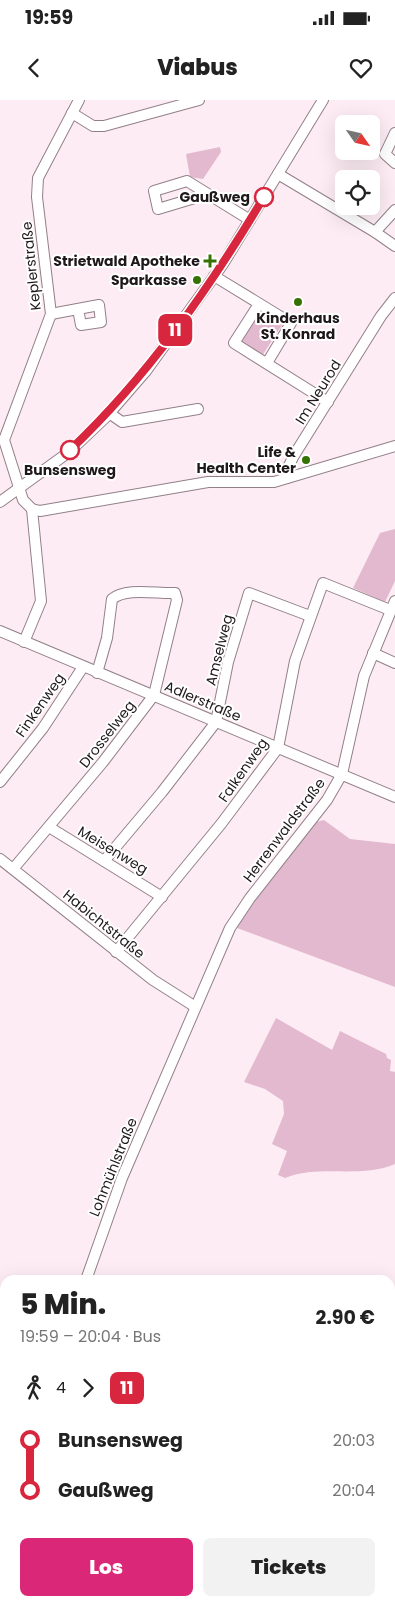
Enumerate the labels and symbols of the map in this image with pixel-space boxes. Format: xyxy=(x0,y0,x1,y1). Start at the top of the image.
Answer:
north arrow xyxy=(335,115,380,160)
place label: Gaußweg xyxy=(179,187,250,207)
marker: Gaußweg xyxy=(254,187,274,207)
street label: Keplerstraße xyxy=(16,220,46,311)
place label: Strietwald Apotheke xyxy=(53,251,200,271)
marker: Strietwald Apotheke xyxy=(204,255,216,267)
place label: Sparkasse xyxy=(111,270,187,290)
marker: Sparkasse xyxy=(191,274,203,286)
marker: Kinderhaus St. Konrad xyxy=(292,296,304,308)
place label: Kinderhaus St. Konrad xyxy=(256,308,340,344)
line badge: 11 xyxy=(152,314,198,346)
street label: Im Neurod xyxy=(290,356,346,428)
marker: Bunsensweg xyxy=(60,440,80,460)
place label: Life & Health Center xyxy=(196,442,297,478)
marker: Life & Health Center xyxy=(300,454,312,466)
place label: Bunsensweg xyxy=(24,460,116,480)
street label: Amselweg xyxy=(200,612,238,688)
street label: Finkenweg xyxy=(11,669,69,741)
street label: Adlerstraße xyxy=(162,676,245,726)
street label: Drosselweg xyxy=(74,696,140,772)
street label: Falkenweg xyxy=(213,734,273,806)
street label: Herrenwaldstraße xyxy=(238,774,330,886)
street label: Meisenweg xyxy=(74,821,152,879)
street label: Habichtstraße xyxy=(59,885,149,963)
street label: Lohmühlstraße xyxy=(84,1114,142,1219)

